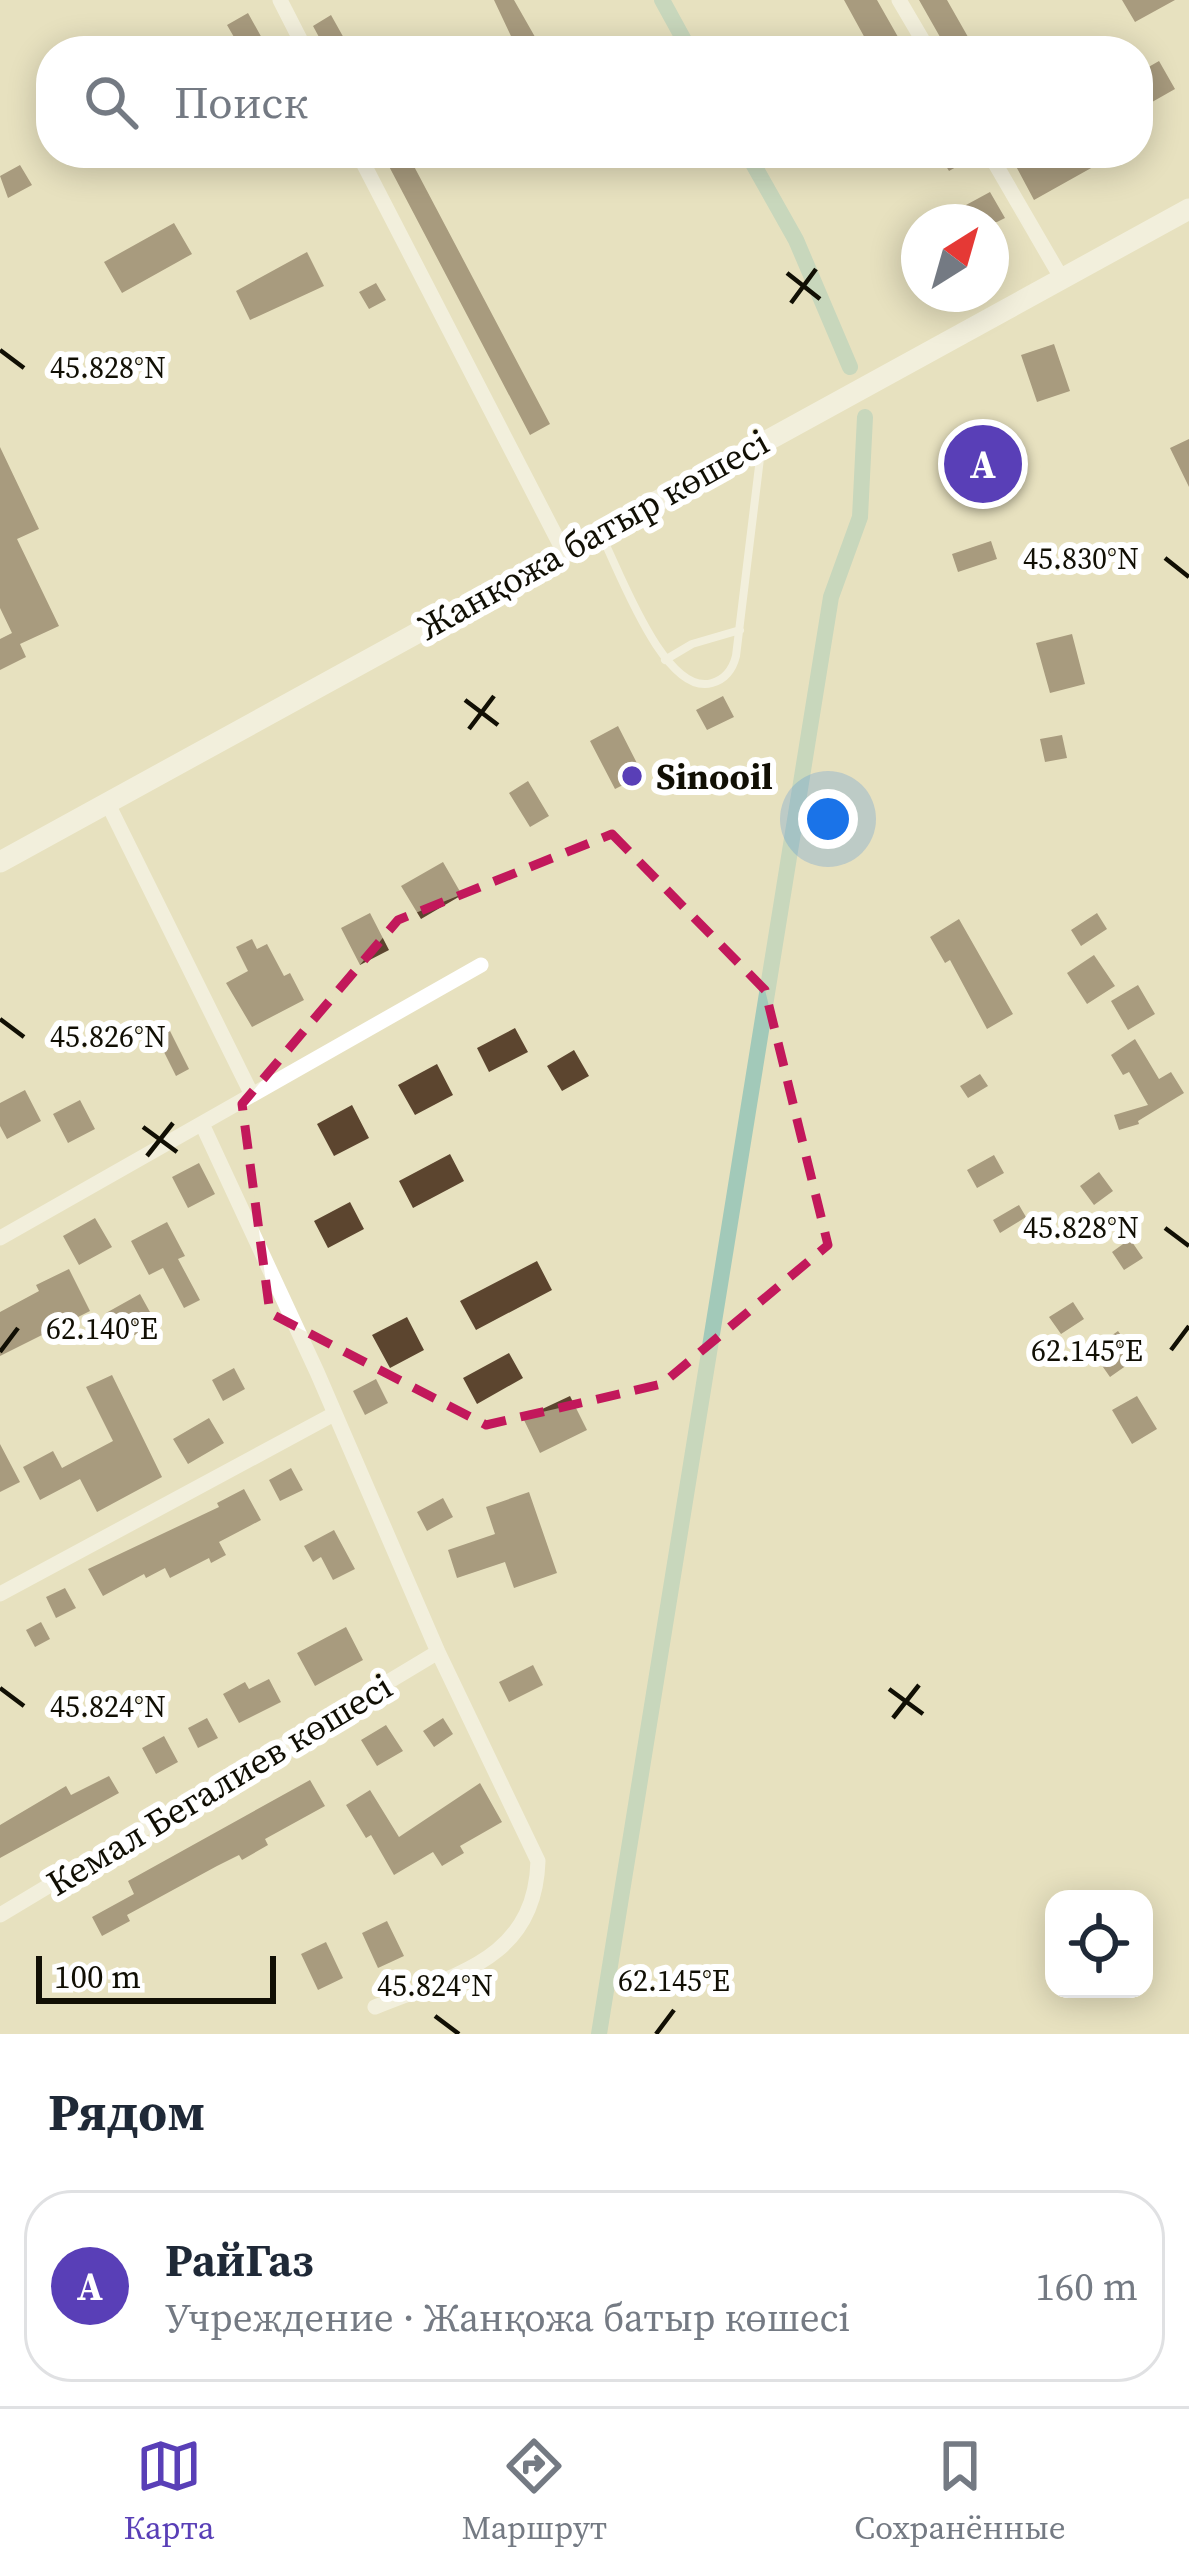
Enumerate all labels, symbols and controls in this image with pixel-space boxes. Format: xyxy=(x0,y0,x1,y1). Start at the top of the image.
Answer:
search box xyxy=(36,36,1153,168)
icon: search xyxy=(78,69,144,135)
text: Поиск xyxy=(174,71,308,133)
north arrow xyxy=(901,204,1009,312)
text: 45.828°N xyxy=(50,347,166,388)
street label: Жанқожа батыр көшесі xyxy=(409,418,777,651)
pin: A xyxy=(944,419,1022,509)
text: 45.830°N xyxy=(1023,538,1139,579)
place label: Sinooil xyxy=(656,752,773,801)
marker: Sinooil xyxy=(619,763,645,789)
your location xyxy=(798,789,858,849)
text: 45.826°N xyxy=(50,1016,166,1057)
text: 45.828°N xyxy=(1023,1207,1139,1248)
text: 62.140°E xyxy=(46,1308,158,1349)
text: 62.145°E xyxy=(1031,1330,1143,1371)
street label: Кемал Бегалиев көшесі xyxy=(37,1662,401,1907)
text: 45.824°N xyxy=(50,1686,166,1727)
map controls xyxy=(1045,1890,1153,1998)
button: locate xyxy=(1045,1890,1153,1998)
scale bar xyxy=(36,1950,276,2003)
text: 100 m xyxy=(54,1954,141,1999)
text: 62.145°E xyxy=(618,1960,730,2001)
text: 45.824°N xyxy=(377,1965,493,2006)
text: Рядом xyxy=(48,2077,205,2147)
text: РайГаз xyxy=(165,2229,313,2291)
text: A xyxy=(77,2260,103,2313)
text: 160 m xyxy=(1035,2260,1138,2313)
text: Учреждение · Жанқожа батыр көшесі xyxy=(165,2291,850,2344)
tab: Карта xyxy=(123,2433,215,2550)
tab: Маршрут xyxy=(462,2433,607,2550)
tab: Сохранённые xyxy=(854,2433,1066,2550)

